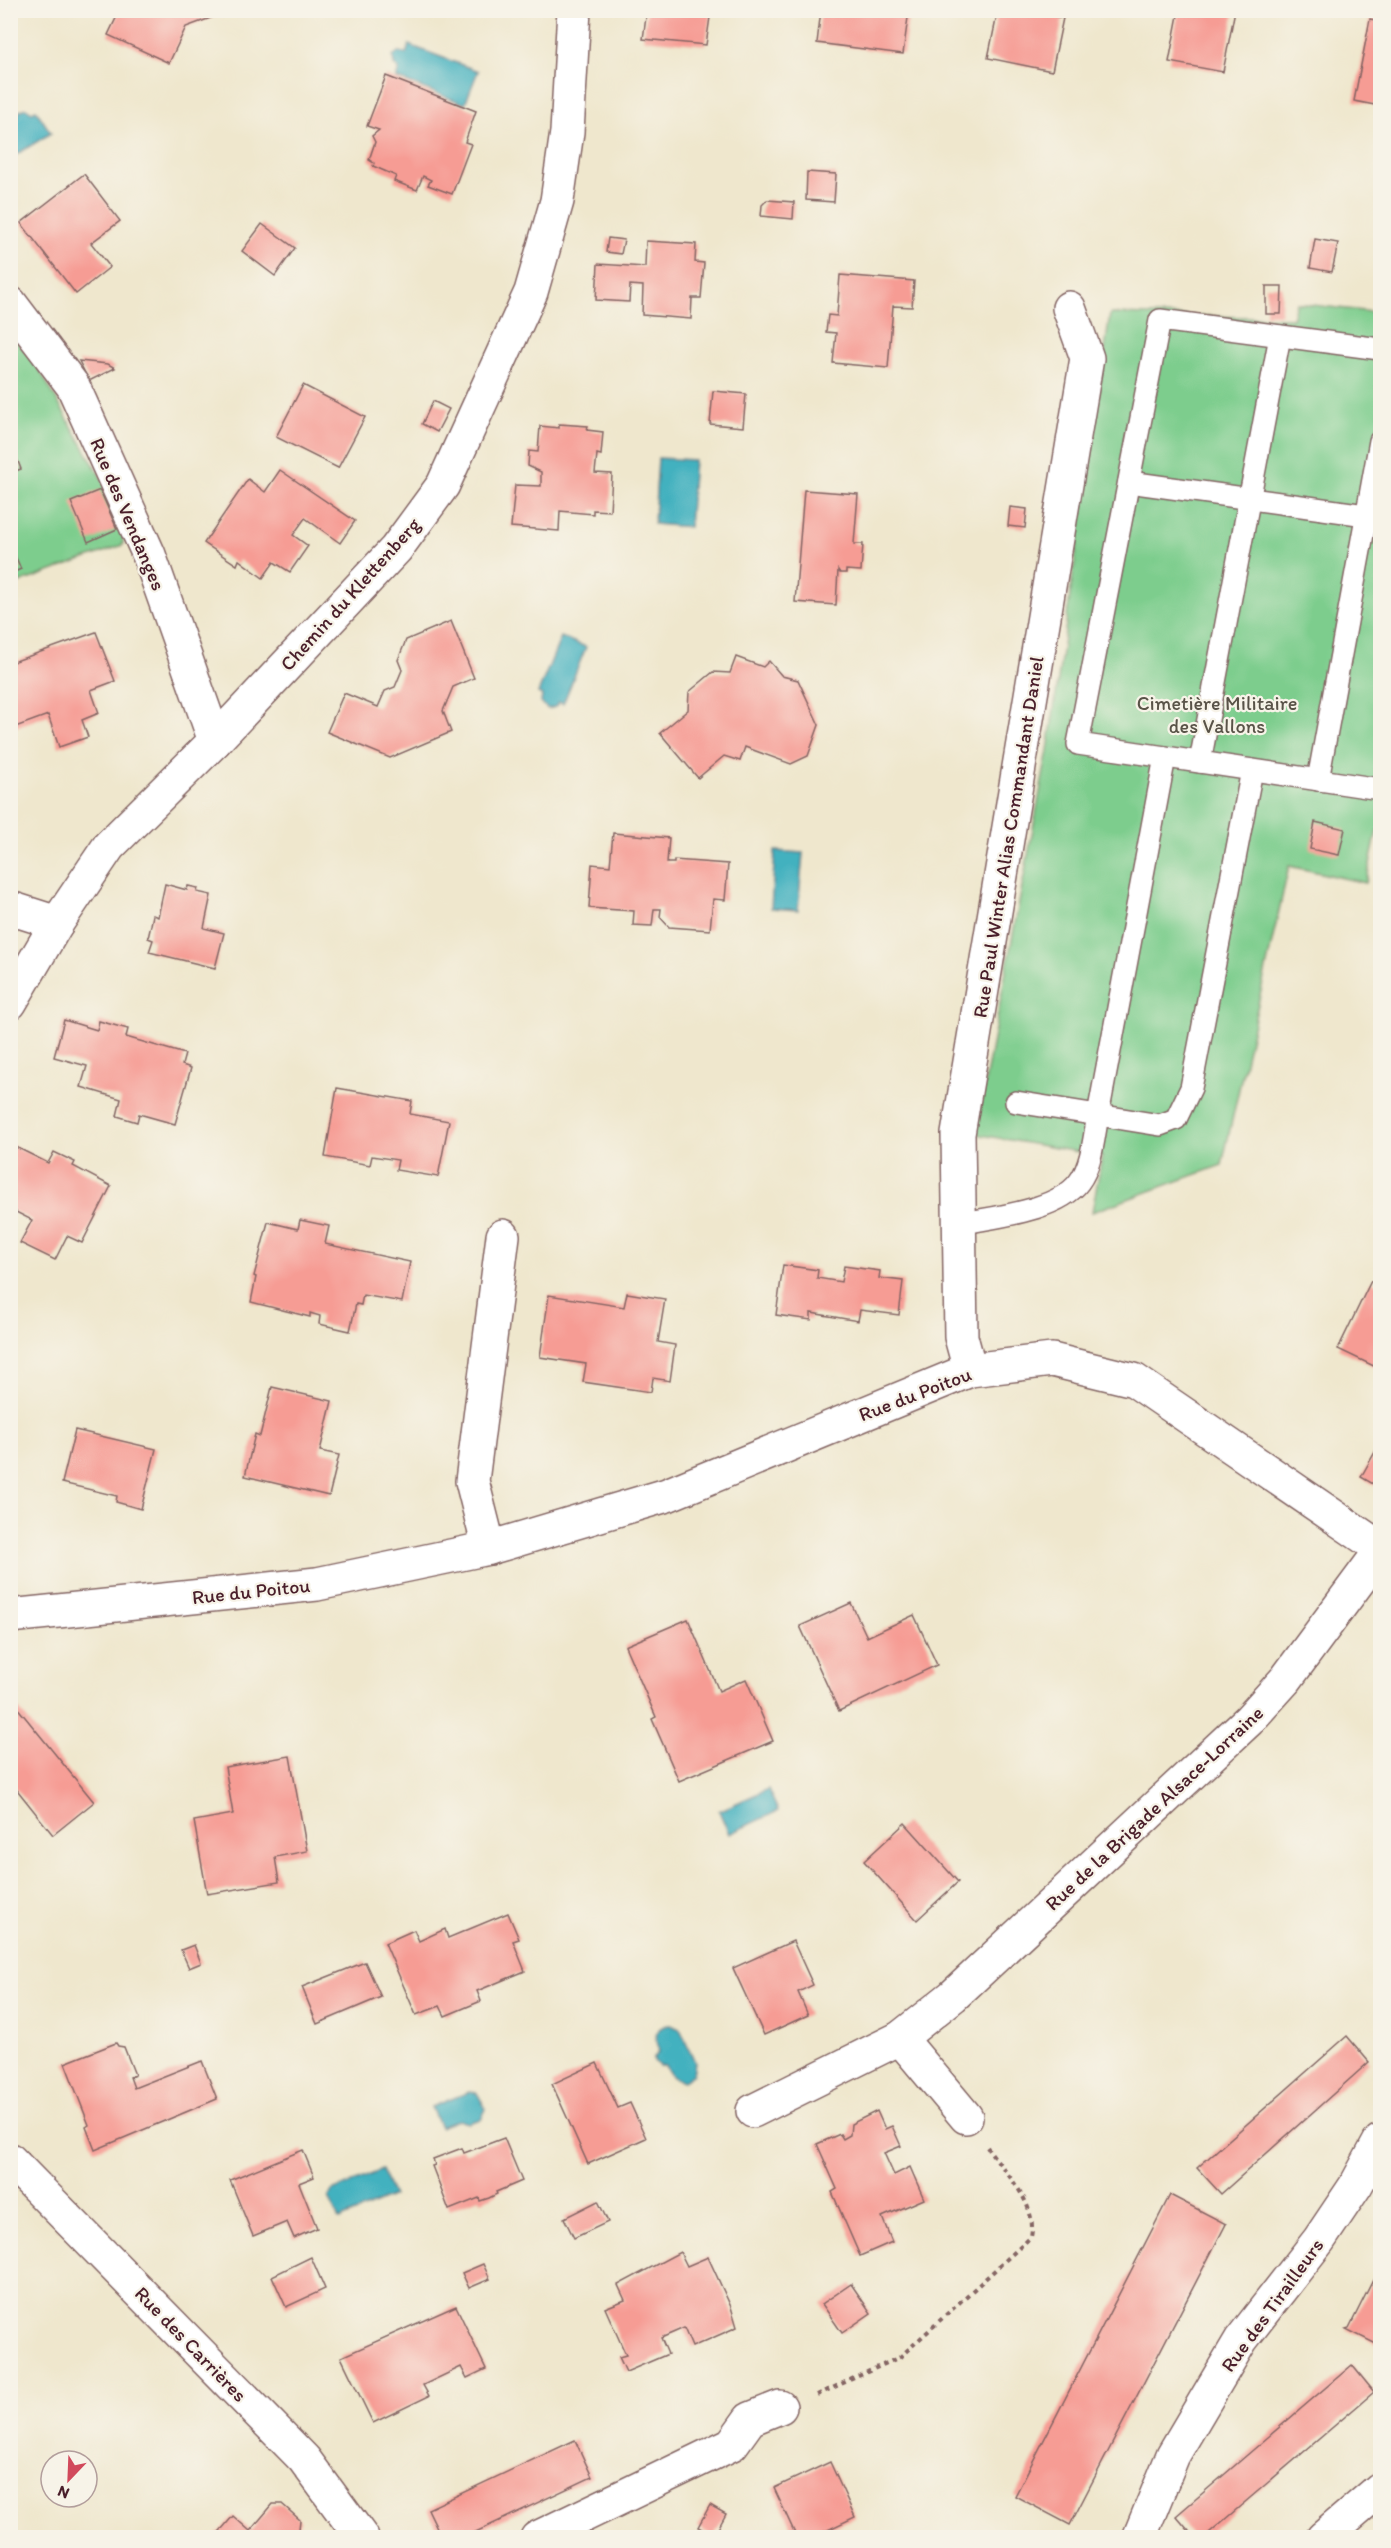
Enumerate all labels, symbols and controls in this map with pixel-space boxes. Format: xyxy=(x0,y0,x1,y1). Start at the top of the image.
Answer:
street label: Rue des Vendanges xyxy=(85,434,171,594)
street label: Chemin du Klettenberg xyxy=(275,512,426,676)
street label: Rue Paul Winter Alias Commandant Daniel xyxy=(968,654,1049,1020)
park label: Cimetière Militaire des Vallons xyxy=(1137,691,1297,738)
street label: Rue du Poitou xyxy=(855,1362,975,1426)
street label: Rue du Poitou xyxy=(191,1573,311,1609)
street label: Rue de la Brigade Alsace-Lorraine xyxy=(1040,1700,1268,1916)
street label: Rue des Tirailleurs xyxy=(1216,2234,1329,2376)
street label: Rue des Carrières xyxy=(130,2281,252,2407)
north arrow xyxy=(39,2449,99,2509)
text: N xyxy=(55,2481,72,2503)

